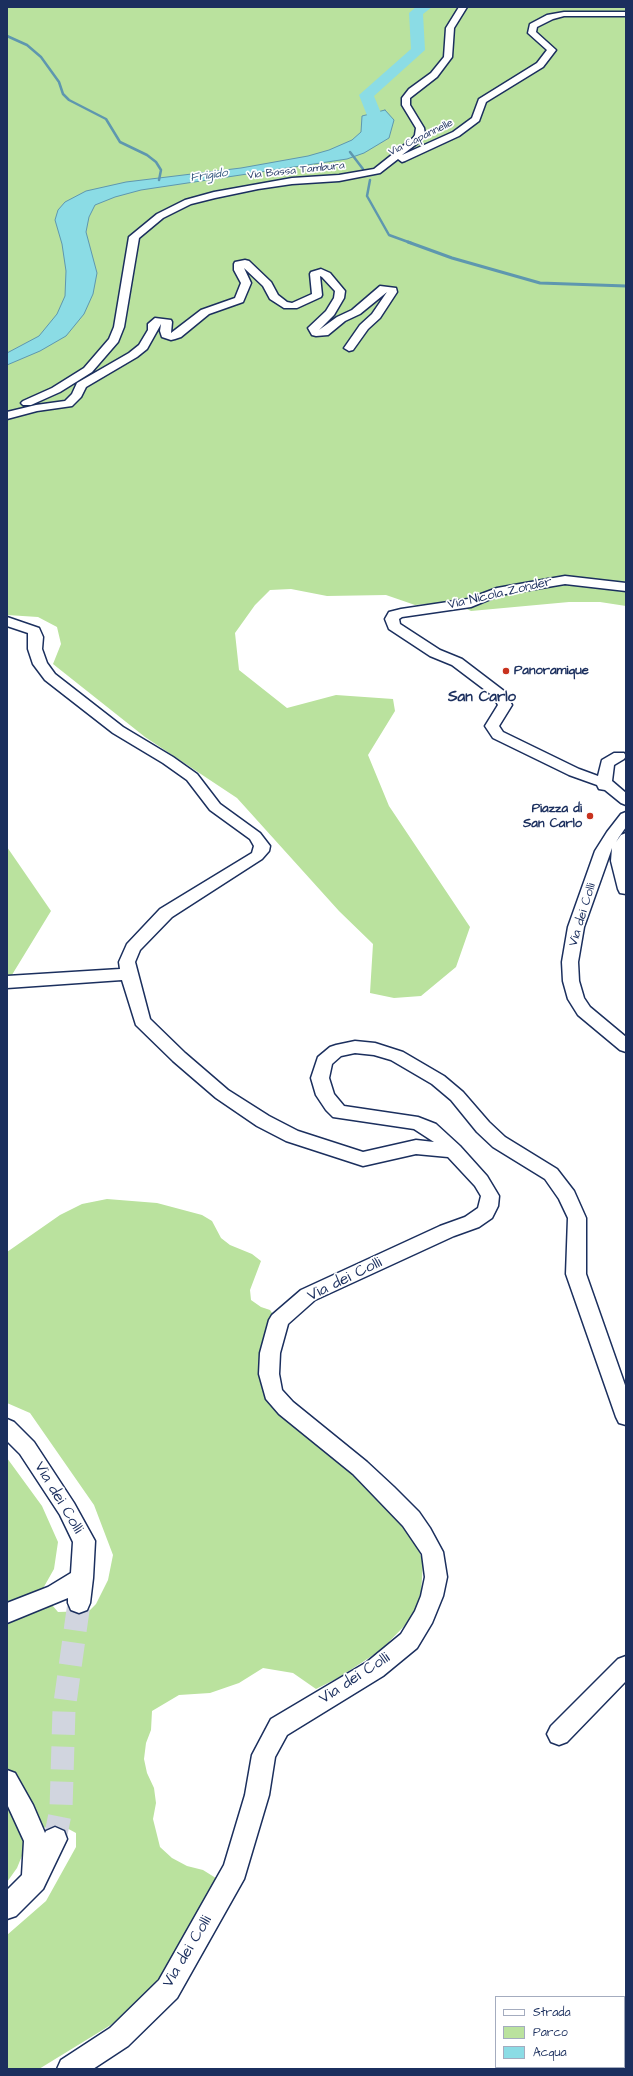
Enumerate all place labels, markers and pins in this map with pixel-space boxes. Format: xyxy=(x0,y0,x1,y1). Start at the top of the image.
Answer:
place label: Panoramique xyxy=(514,663,589,679)
marker: Panoramique xyxy=(501,666,511,676)
place label: Piazza di San Carlo xyxy=(523,801,582,832)
marker: Piazza di San Carlo xyxy=(585,811,595,821)

